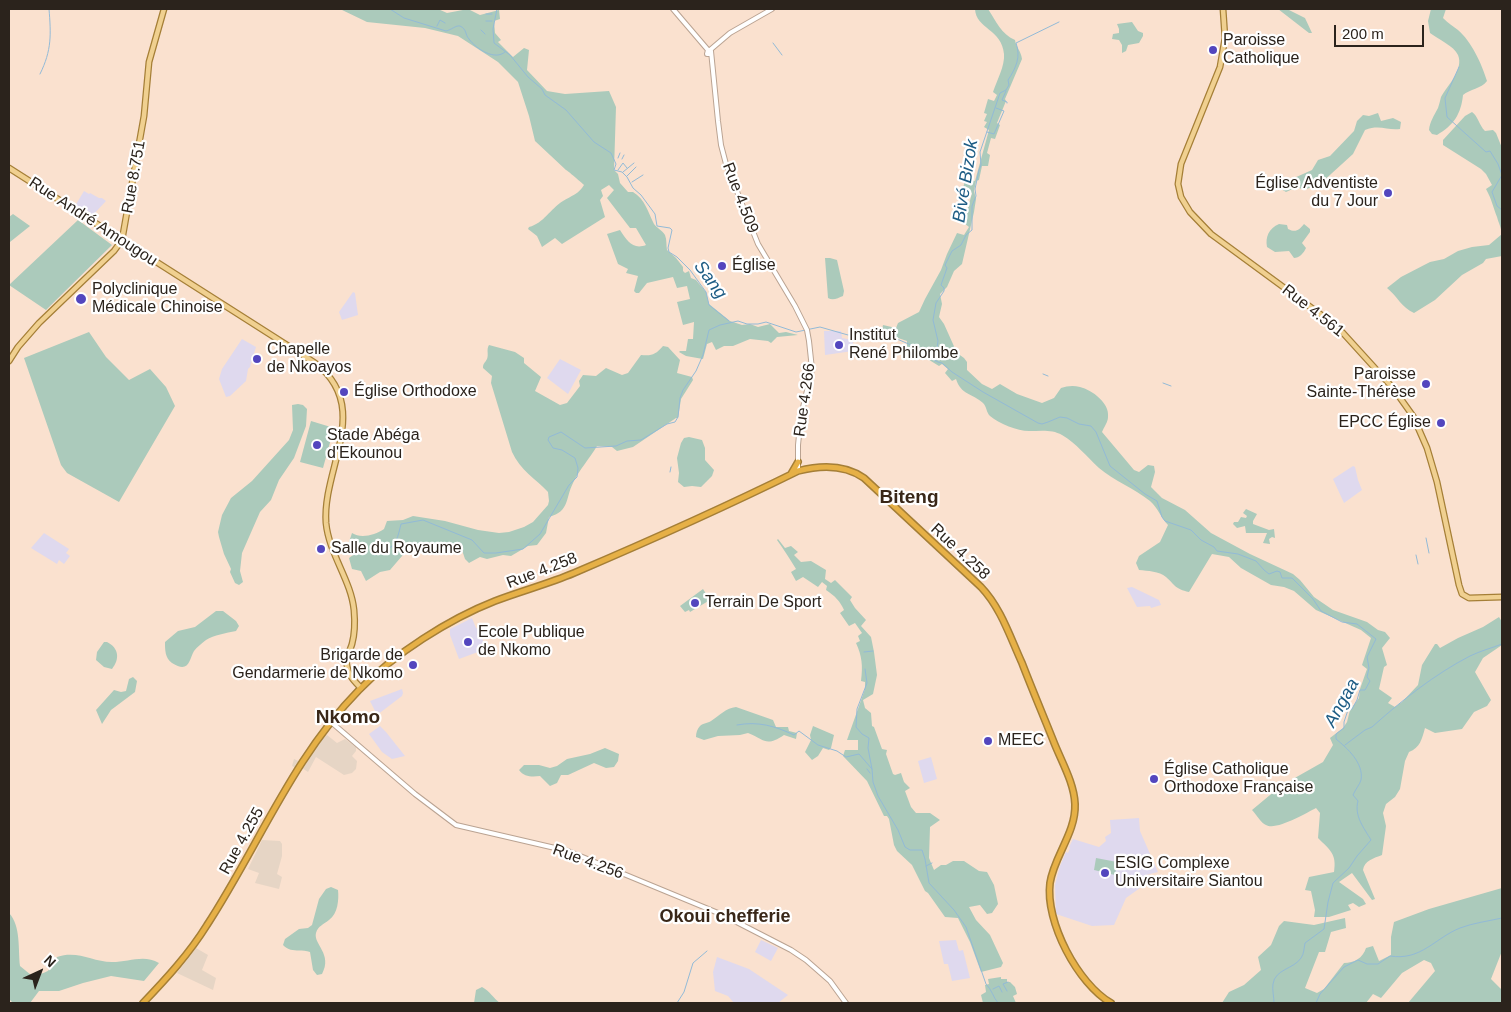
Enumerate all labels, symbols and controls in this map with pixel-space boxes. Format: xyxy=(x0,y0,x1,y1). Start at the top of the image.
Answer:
scale bar xyxy=(1336,15,1426,47)
text: 200 m xyxy=(1342,25,1384,42)
place label: Paroisse Catholique xyxy=(1223,31,1300,69)
marker: Paroisse Catholique xyxy=(1207,44,1219,56)
water label: Bivé Bizok xyxy=(949,138,983,224)
street label: Rue 8.751 xyxy=(118,139,150,215)
street label: Rue 4.509 xyxy=(718,160,762,236)
street label: Rue André Amougou xyxy=(25,173,161,271)
place label: Église Adventiste du 7 Jour xyxy=(1255,174,1378,212)
marker: Église Adventiste du 7 Jour xyxy=(1382,187,1394,199)
place label: Église xyxy=(732,256,776,276)
water label: Sang xyxy=(689,257,731,303)
marker: Église xyxy=(716,260,728,272)
place label: Polyclinique Médicale Chinoise xyxy=(92,280,223,318)
street label: Rue 4.561 xyxy=(1278,281,1348,341)
marker: Polyclinique Médicale Chinoise xyxy=(74,292,88,306)
place label: Institut René Philombe xyxy=(849,326,958,364)
marker: Institut René Philombe xyxy=(833,339,845,351)
place label: Chapelle de Nkoayos xyxy=(267,340,351,378)
marker: Chapelle de Nkoayos xyxy=(251,353,263,365)
street label: Rue 4.266 xyxy=(790,362,820,438)
place label: Paroisse Sainte-Thérèse xyxy=(1307,365,1416,403)
marker: Paroisse Sainte-Thérèse xyxy=(1420,378,1432,390)
place label: Église Orthodoxe xyxy=(354,382,477,402)
marker: Église Orthodoxe xyxy=(338,386,350,398)
place label: EPCC Église xyxy=(1339,413,1431,433)
marker: EPCC Église xyxy=(1435,417,1447,429)
place label: Stade Abéga d'Ekounou xyxy=(327,426,420,464)
marker: Stade Abéga d'Ekounou xyxy=(311,439,323,451)
district label: Biteng xyxy=(879,487,939,509)
street label: Rue 4.258 xyxy=(926,520,994,584)
place label: Salle du Royaume xyxy=(331,539,462,559)
marker: Salle du Royaume xyxy=(315,543,327,555)
street label: Rue 4.258 xyxy=(504,549,580,593)
place label: Terrain De Sport xyxy=(705,593,821,613)
marker: Terrain De Sport xyxy=(689,597,701,609)
place label: Ecole Publique de Nkomo xyxy=(478,623,585,661)
marker: Ecole Publique de Nkomo xyxy=(462,636,474,648)
place label: Brigarde de Gendarmerie de Nkomo xyxy=(232,646,403,684)
marker: Brigarde de Gendarmerie de Nkomo xyxy=(407,659,419,671)
water label: Angaa xyxy=(1320,675,1364,731)
district label: Nkomo xyxy=(316,707,380,729)
place label: MEEC xyxy=(998,731,1044,751)
marker: MEEC xyxy=(982,735,994,747)
place label: Église Catholique Orthodoxe Française xyxy=(1164,760,1313,798)
marker: Église Catholique Orthodoxe Française xyxy=(1148,773,1160,785)
street label: Rue 4.255 xyxy=(216,804,268,878)
street label: Rue 4.256 xyxy=(550,840,626,884)
place label: ESIG Complexe Universitaire Siantou xyxy=(1115,854,1263,892)
marker: ESIG Complexe Universitaire Siantou xyxy=(1099,867,1111,879)
district label: Okoui chefferie xyxy=(659,906,791,928)
north arrow xyxy=(15,947,65,997)
text: N xyxy=(41,952,59,970)

